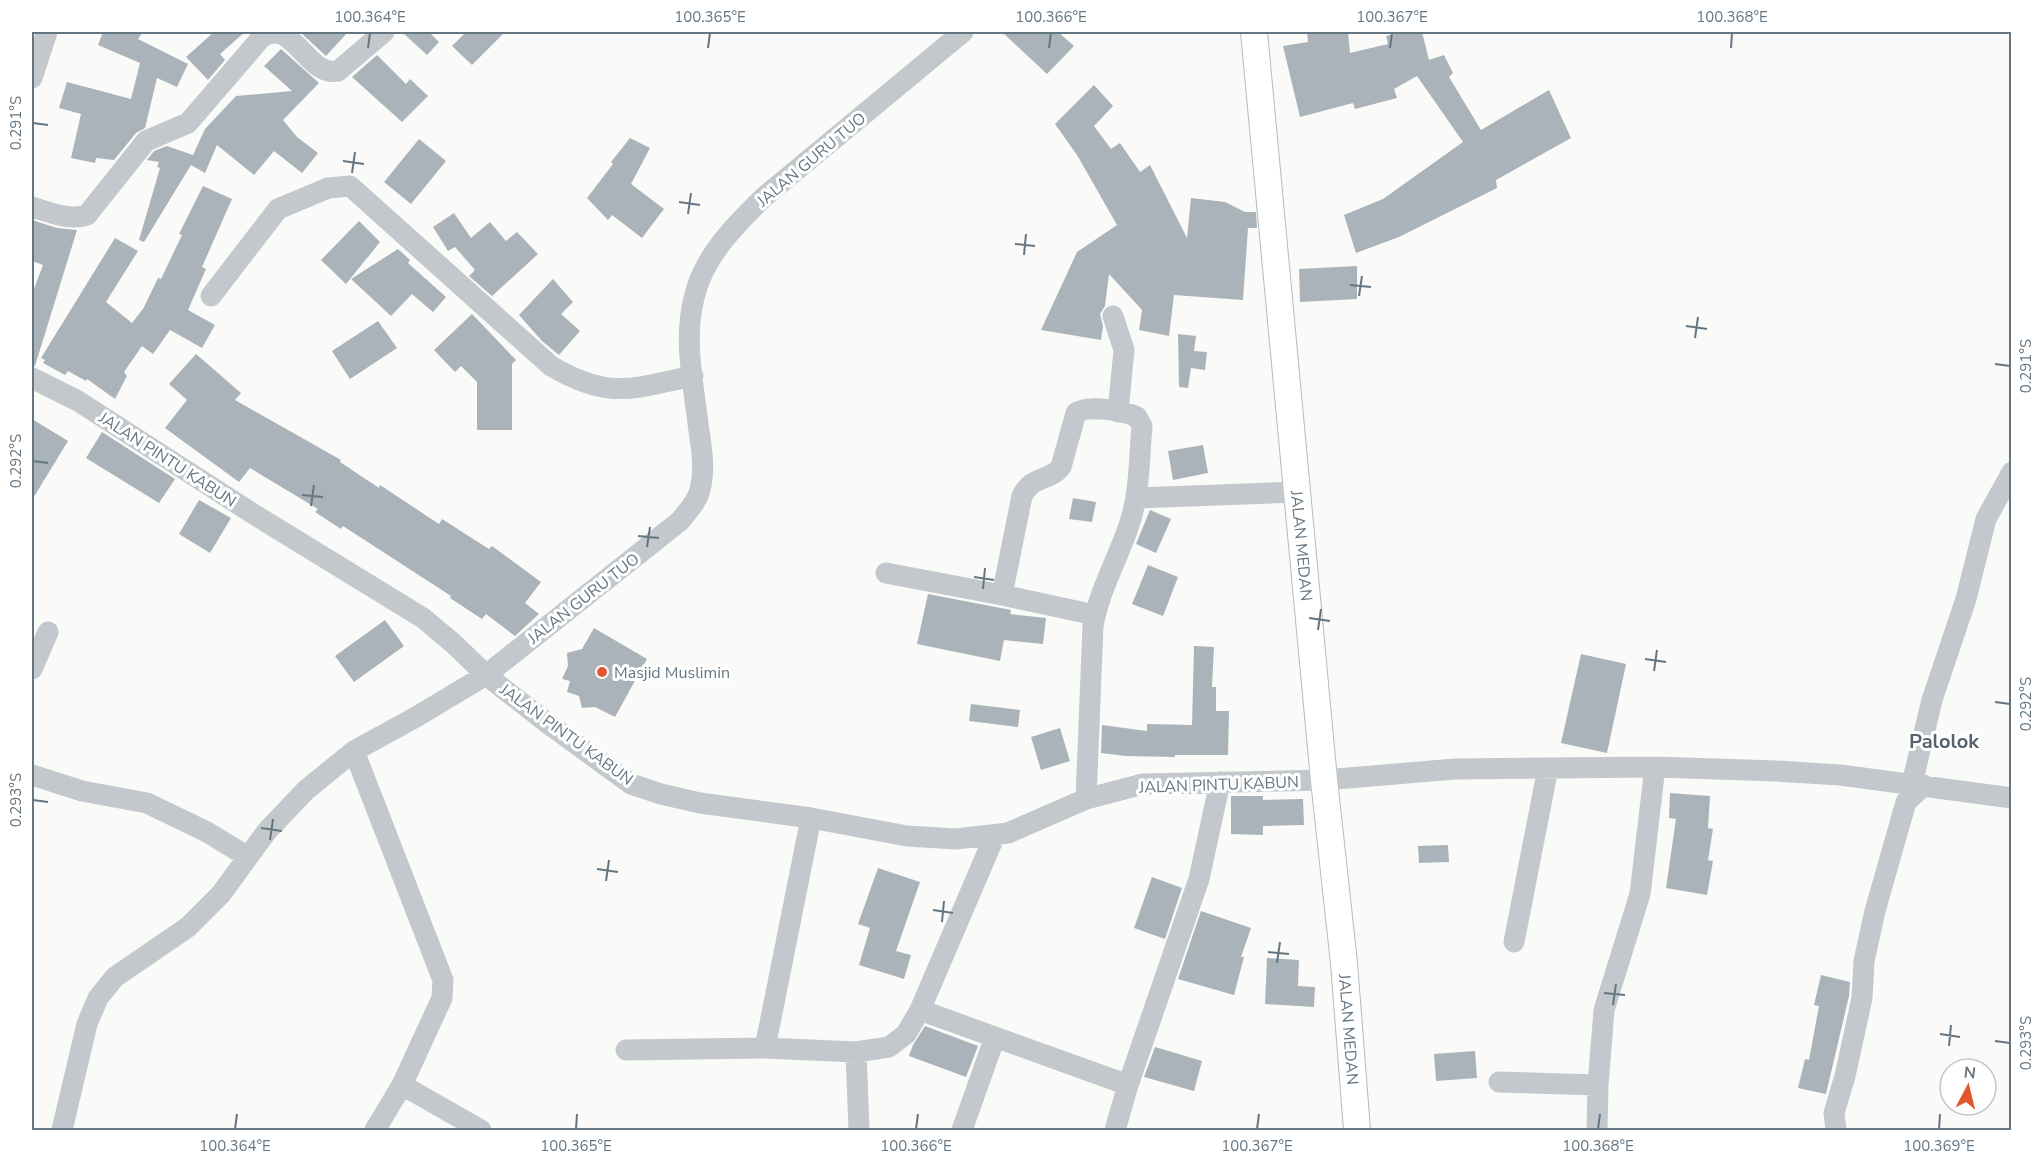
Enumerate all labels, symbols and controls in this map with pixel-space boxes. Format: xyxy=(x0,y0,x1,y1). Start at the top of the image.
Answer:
text: 100.364°E xyxy=(334,7,406,27)
text: 100.365°E xyxy=(674,7,746,27)
text: 100.366°E xyxy=(1015,7,1087,27)
text: 100.367°E xyxy=(1356,7,1428,27)
text: 100.368°E xyxy=(1696,7,1768,27)
text: 0.291°S xyxy=(6,96,26,150)
street label: JALAN GURU TUO xyxy=(752,108,871,213)
text: 0.291°S xyxy=(2016,339,2036,393)
street label: JALAN PINTU KABUN xyxy=(94,407,240,513)
text: 0.292°S xyxy=(6,434,26,488)
street label: JALAN MEDAN xyxy=(1285,489,1317,602)
street label: JALAN GURU TUO xyxy=(522,548,644,650)
place label: Masjid Muslimin xyxy=(614,662,730,684)
marker: Masjid Muslimin xyxy=(595,665,609,679)
text: 0.292°S xyxy=(2016,677,2036,731)
street label: JALAN PINTU KABUN xyxy=(494,678,638,791)
district label: Palolok xyxy=(1909,728,1980,755)
street label: JALAN PINTU KABUN xyxy=(1138,771,1299,799)
text: 0.293°S xyxy=(6,773,26,827)
street label: JALAN MEDAN xyxy=(1333,972,1363,1086)
text: 0.293°S xyxy=(2016,1016,2036,1070)
north arrow xyxy=(1938,1057,1998,1117)
text: N xyxy=(1962,1061,1977,1085)
text: 100.364°E xyxy=(199,1136,271,1156)
text: 100.365°E xyxy=(540,1136,612,1156)
text: 100.366°E xyxy=(880,1136,952,1156)
text: 100.367°E xyxy=(1221,1136,1293,1156)
text: 100.368°E xyxy=(1562,1136,1634,1156)
text: 100.369°E xyxy=(1903,1136,1975,1156)

